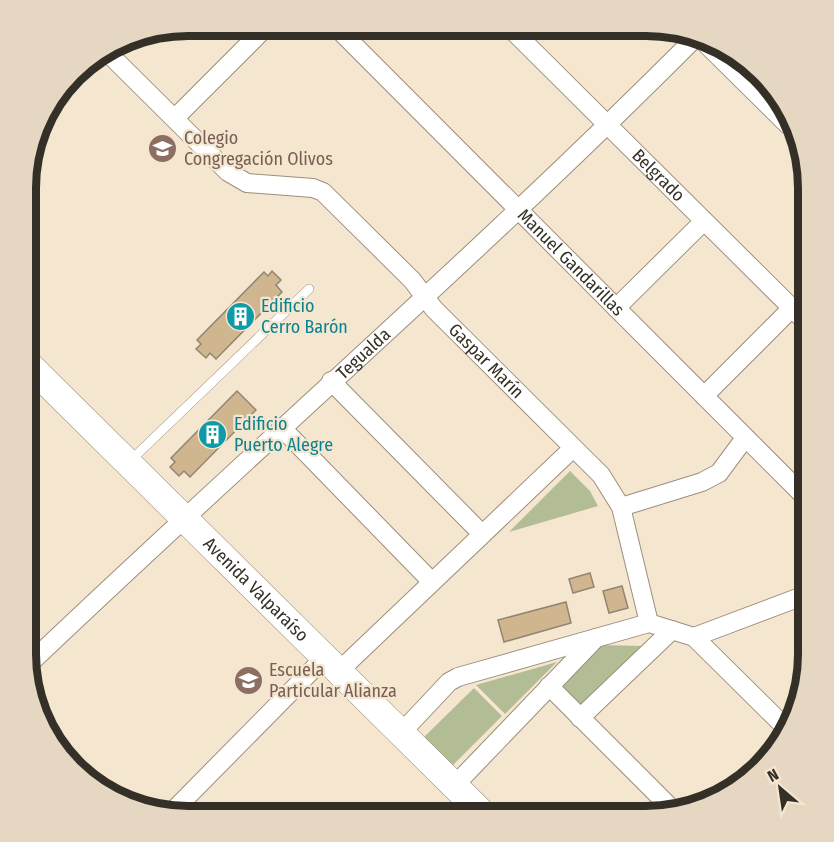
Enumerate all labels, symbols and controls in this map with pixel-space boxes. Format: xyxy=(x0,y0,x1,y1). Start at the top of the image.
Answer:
place label: Colegio Congregación Olivos xyxy=(184,127,333,170)
school or university icon: Colegio Congregación Olivos xyxy=(147,132,179,164)
street label: Belgrado xyxy=(627,144,689,206)
street label: Manuel Gandarillas xyxy=(513,204,629,321)
place label: Edificio Cerro Barón xyxy=(261,295,348,338)
building icon: Edificio Cerro Barón xyxy=(224,300,256,332)
street label: Gaspar Marín xyxy=(444,319,529,403)
street label: Tegualda xyxy=(332,323,395,384)
place label: Edificio Puerto Alegre xyxy=(234,413,333,456)
building icon: Edificio Puerto Alegre xyxy=(197,418,229,450)
street label: Avenida Valparaíso xyxy=(199,533,313,646)
place label: Escuela Particular Alianza xyxy=(269,659,397,702)
school or university icon: Escuela Particular Alianza xyxy=(232,664,264,696)
north arrow xyxy=(750,758,810,818)
text: N xyxy=(764,765,782,786)

